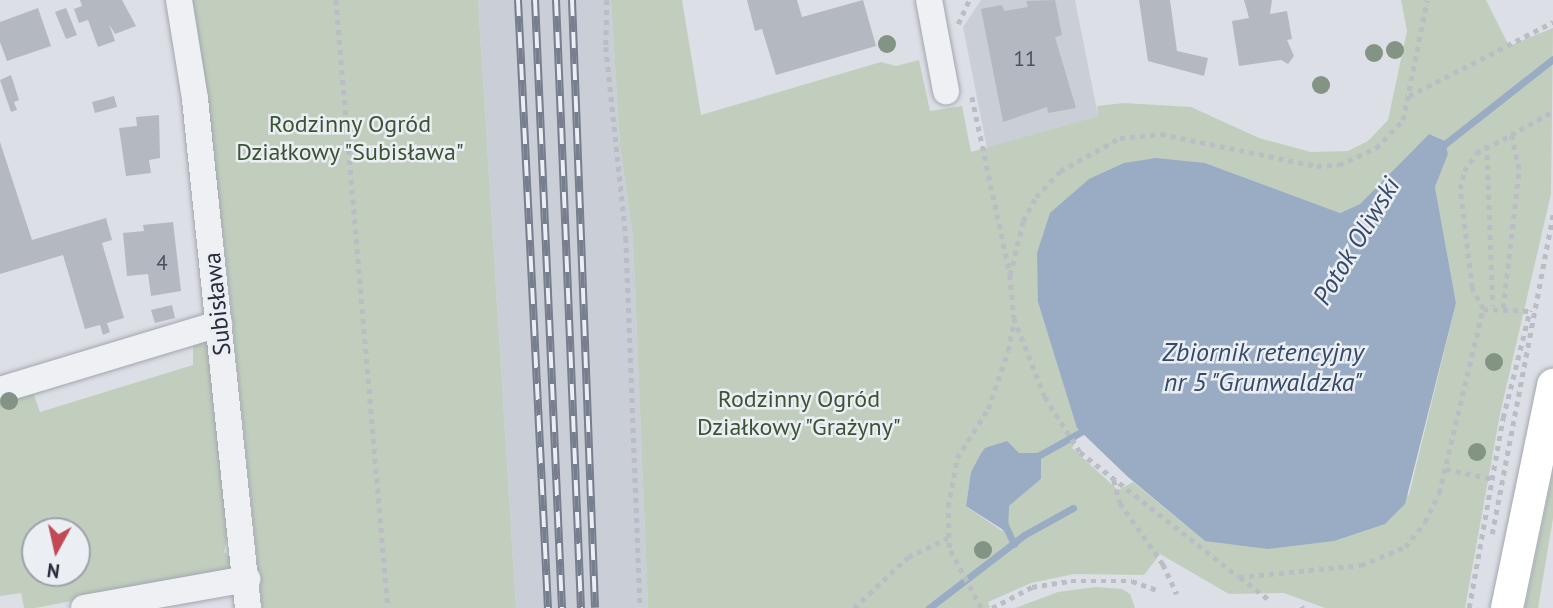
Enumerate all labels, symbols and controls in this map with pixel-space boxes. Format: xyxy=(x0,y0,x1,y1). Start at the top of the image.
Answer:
house number: 11 xyxy=(1014,46,1036,72)
park label: Rodzinny Ogród Działkowy "Subisława" xyxy=(235,110,465,166)
water label: Potok Oliwski xyxy=(1306,171,1406,311)
house number: 4 xyxy=(156,250,168,276)
street label: Subisława xyxy=(197,251,237,357)
water label: Zbiornik retencyjny nr 5 "Grunwaldzka" xyxy=(1162,336,1364,398)
park label: Rodzinny Ogród Działkowy "Grażyny" xyxy=(696,385,902,441)
north arrow xyxy=(21,517,91,587)
text: N xyxy=(46,558,61,584)

